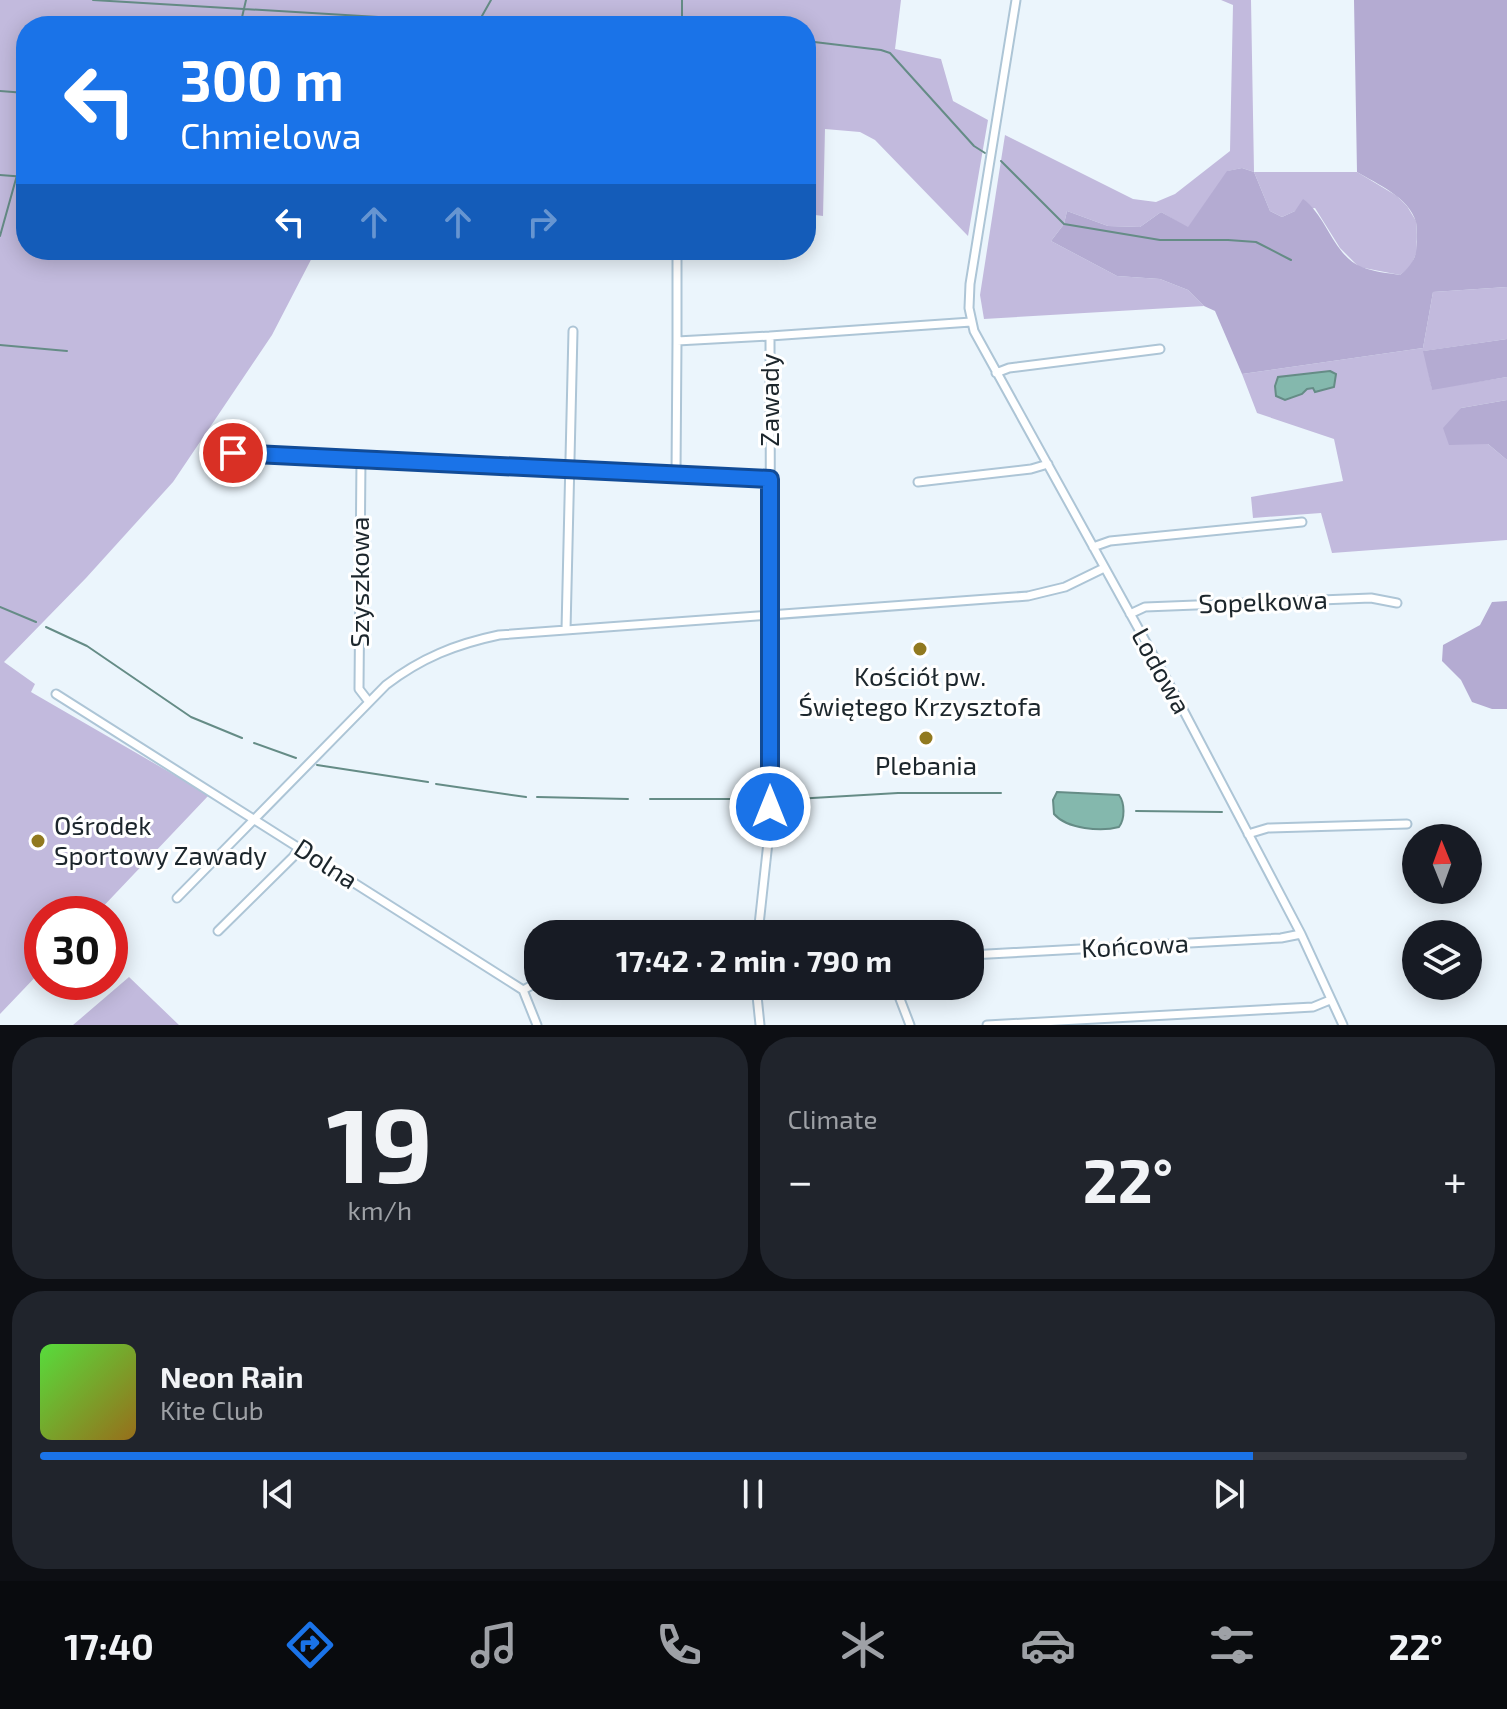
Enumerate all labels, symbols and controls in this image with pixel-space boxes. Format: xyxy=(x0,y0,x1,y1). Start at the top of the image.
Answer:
text: 300 m xyxy=(180,45,344,112)
icon: left xyxy=(48,48,152,152)
text: Chmielowa xyxy=(180,113,362,156)
icon: left xyxy=(268,200,312,244)
icon: ahead xyxy=(352,200,396,244)
icon: ahead xyxy=(436,200,480,244)
icon: right xyxy=(520,200,564,244)
street label: Zawady xyxy=(753,353,784,447)
pin xyxy=(199,419,267,487)
icon: arrive xyxy=(211,431,255,475)
street label: Szyszkowa xyxy=(343,516,374,648)
street label: Sopelkowa xyxy=(1198,583,1328,618)
street label: Lodowa xyxy=(1126,622,1198,719)
marker: Kościół pw. Świętego Krzysztofa xyxy=(911,640,929,658)
place label: Kościół pw. Świętego Krzysztofa xyxy=(798,660,1042,721)
marker: Plebania xyxy=(917,729,935,747)
place label: Plebania xyxy=(875,749,977,780)
position arrow xyxy=(728,765,812,849)
place label: Ośrodek Sportowy Zawady xyxy=(54,809,267,870)
north arrow xyxy=(1402,824,1482,904)
map controls xyxy=(1402,824,1482,1000)
street label: Dolna xyxy=(289,831,364,895)
marker: Ośrodek Sportowy Zawady xyxy=(29,832,47,850)
speed limit sign: 30 xyxy=(24,896,128,1000)
button: layers xyxy=(1402,920,1482,1000)
street label: Końcowa xyxy=(1080,926,1190,963)
text: 17:42 · 2 min · 790 m xyxy=(616,942,892,978)
text: 19 xyxy=(327,1079,433,1204)
text: Climate xyxy=(788,1103,877,1134)
text: 22° xyxy=(1083,1143,1173,1215)
text: − xyxy=(788,1153,813,1206)
text: + xyxy=(1443,1153,1467,1206)
text: km/h xyxy=(347,1194,412,1225)
text: Neon Rain xyxy=(160,1358,304,1394)
text: Kite Club xyxy=(160,1394,264,1425)
icon: previous xyxy=(256,1472,300,1516)
icon: pause xyxy=(731,1472,775,1516)
icon: next xyxy=(1207,1472,1251,1516)
icon: directions xyxy=(282,1617,338,1673)
icon: music xyxy=(466,1617,522,1673)
icon: phone xyxy=(651,1617,707,1673)
icon: climate xyxy=(835,1617,891,1673)
icon: car xyxy=(1020,1617,1076,1673)
icon: filters xyxy=(1204,1617,1260,1673)
text: 17:40 xyxy=(64,1624,154,1667)
text: 22° xyxy=(1389,1624,1443,1667)

